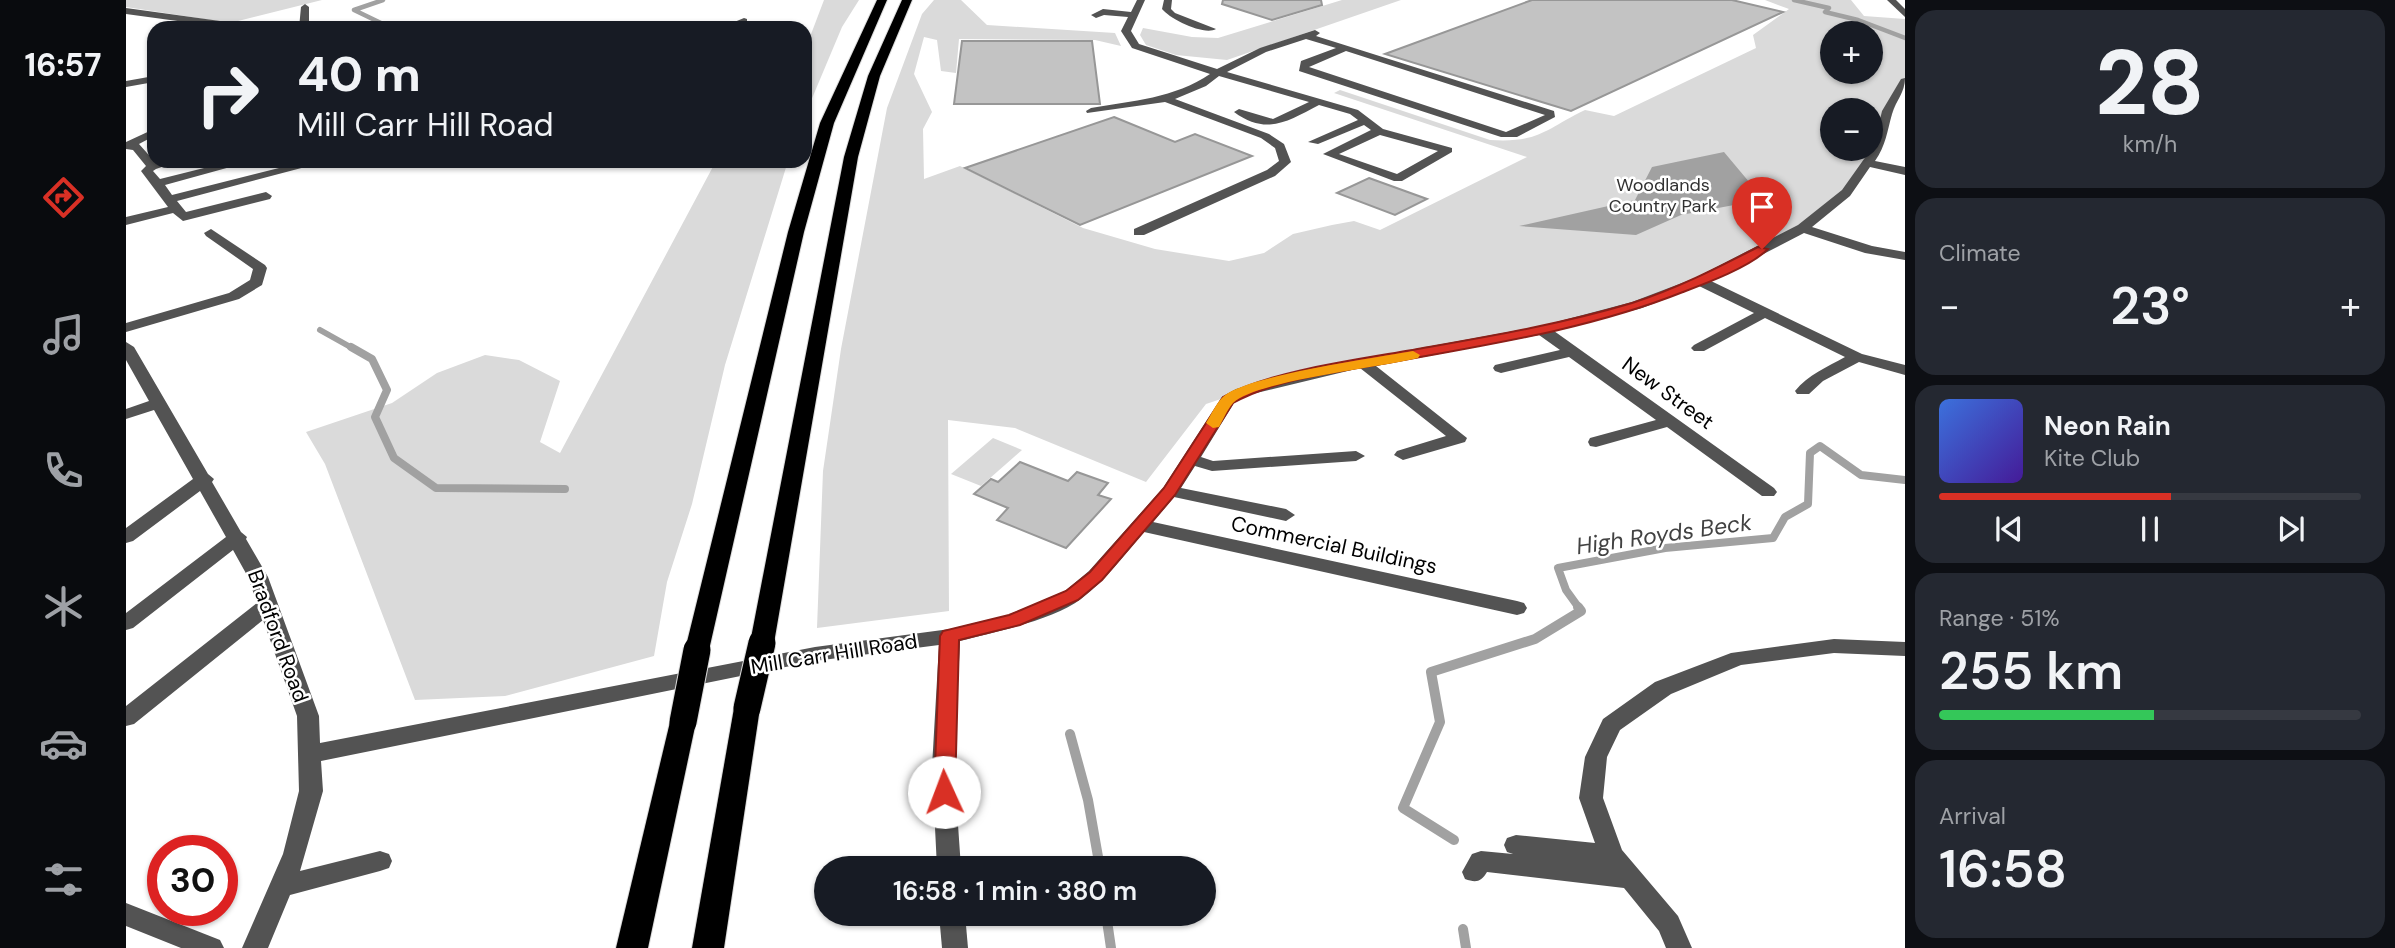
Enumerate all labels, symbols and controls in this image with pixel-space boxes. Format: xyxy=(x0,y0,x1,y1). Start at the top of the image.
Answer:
map controls xyxy=(1820,21,1883,161)
button: + xyxy=(1820,21,1883,84)
text: 28 xyxy=(2095,24,2205,142)
text: 40 m xyxy=(297,42,421,106)
text: 16:57 xyxy=(25,44,101,86)
icon: right xyxy=(182,49,273,140)
button: − xyxy=(1820,98,1883,161)
text: Mill Carr Hill Road xyxy=(297,104,554,146)
text: km/h xyxy=(2123,129,2177,159)
icon: directions xyxy=(39,173,88,222)
park label: Woodlands Country Park xyxy=(1609,173,1717,218)
pin xyxy=(1732,177,1792,249)
icon: arrive xyxy=(1743,188,1781,226)
text: Climate xyxy=(1939,238,2021,268)
text: 23° xyxy=(2110,272,2190,340)
text: − xyxy=(1939,281,1960,331)
text: + xyxy=(2340,281,2361,331)
icon: music xyxy=(39,310,88,359)
street label: New Street xyxy=(1616,350,1720,436)
text: Neon Rain xyxy=(2044,409,2171,443)
text: Kite Club xyxy=(2044,443,2140,473)
icon: phone xyxy=(39,446,88,495)
water label: High Royds Beck xyxy=(1574,507,1754,561)
street label: Commercial Buildings xyxy=(1228,509,1440,581)
icon: previous xyxy=(1990,510,2028,548)
icon: pause xyxy=(2131,510,2169,548)
icon: next xyxy=(2272,510,2310,548)
street label: Bradford Road xyxy=(241,566,315,706)
icon: climate xyxy=(39,582,88,631)
text: Range · 51% xyxy=(1939,603,2060,633)
street label: Mill Carr Hill Road xyxy=(749,627,919,681)
text: 255 km xyxy=(1939,637,2123,705)
icon: car xyxy=(39,719,88,768)
position arrow xyxy=(907,755,981,829)
text: Arrival xyxy=(1939,801,2006,831)
speed limit sign: 30 xyxy=(147,835,238,926)
text: 16:58 xyxy=(1939,835,2067,903)
icon: filters xyxy=(39,855,88,904)
text: 16:58 · 1 min · 380 m xyxy=(893,874,1137,908)

